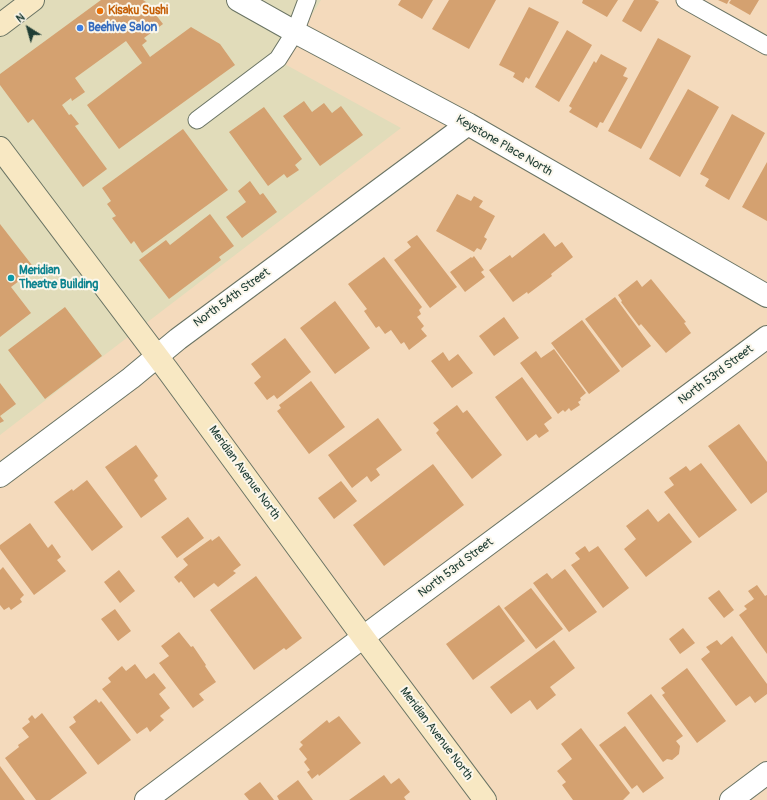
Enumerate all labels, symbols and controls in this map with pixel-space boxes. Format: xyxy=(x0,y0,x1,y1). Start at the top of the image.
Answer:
place label: Kisaku Sushi xyxy=(108,4,168,18)
marker: Kisaku Sushi xyxy=(95,6,105,16)
north arrow xyxy=(8,8,48,48)
text: N xyxy=(14,11,27,25)
place label: Beehive Salon xyxy=(88,21,157,35)
marker: Beehive Salon xyxy=(75,23,85,33)
street label: Keystone Place North xyxy=(453,112,555,180)
place label: Meridian Theatre Building xyxy=(19,264,98,292)
street label: North 54th Street xyxy=(191,265,273,331)
marker: Meridian Theatre Building xyxy=(6,273,16,283)
street label: North 53rd Street xyxy=(676,342,756,408)
street label: Meridian Avenue North xyxy=(205,423,283,523)
street label: North 53rd Street xyxy=(416,535,496,601)
street label: Meridian Avenue North xyxy=(396,685,476,783)

